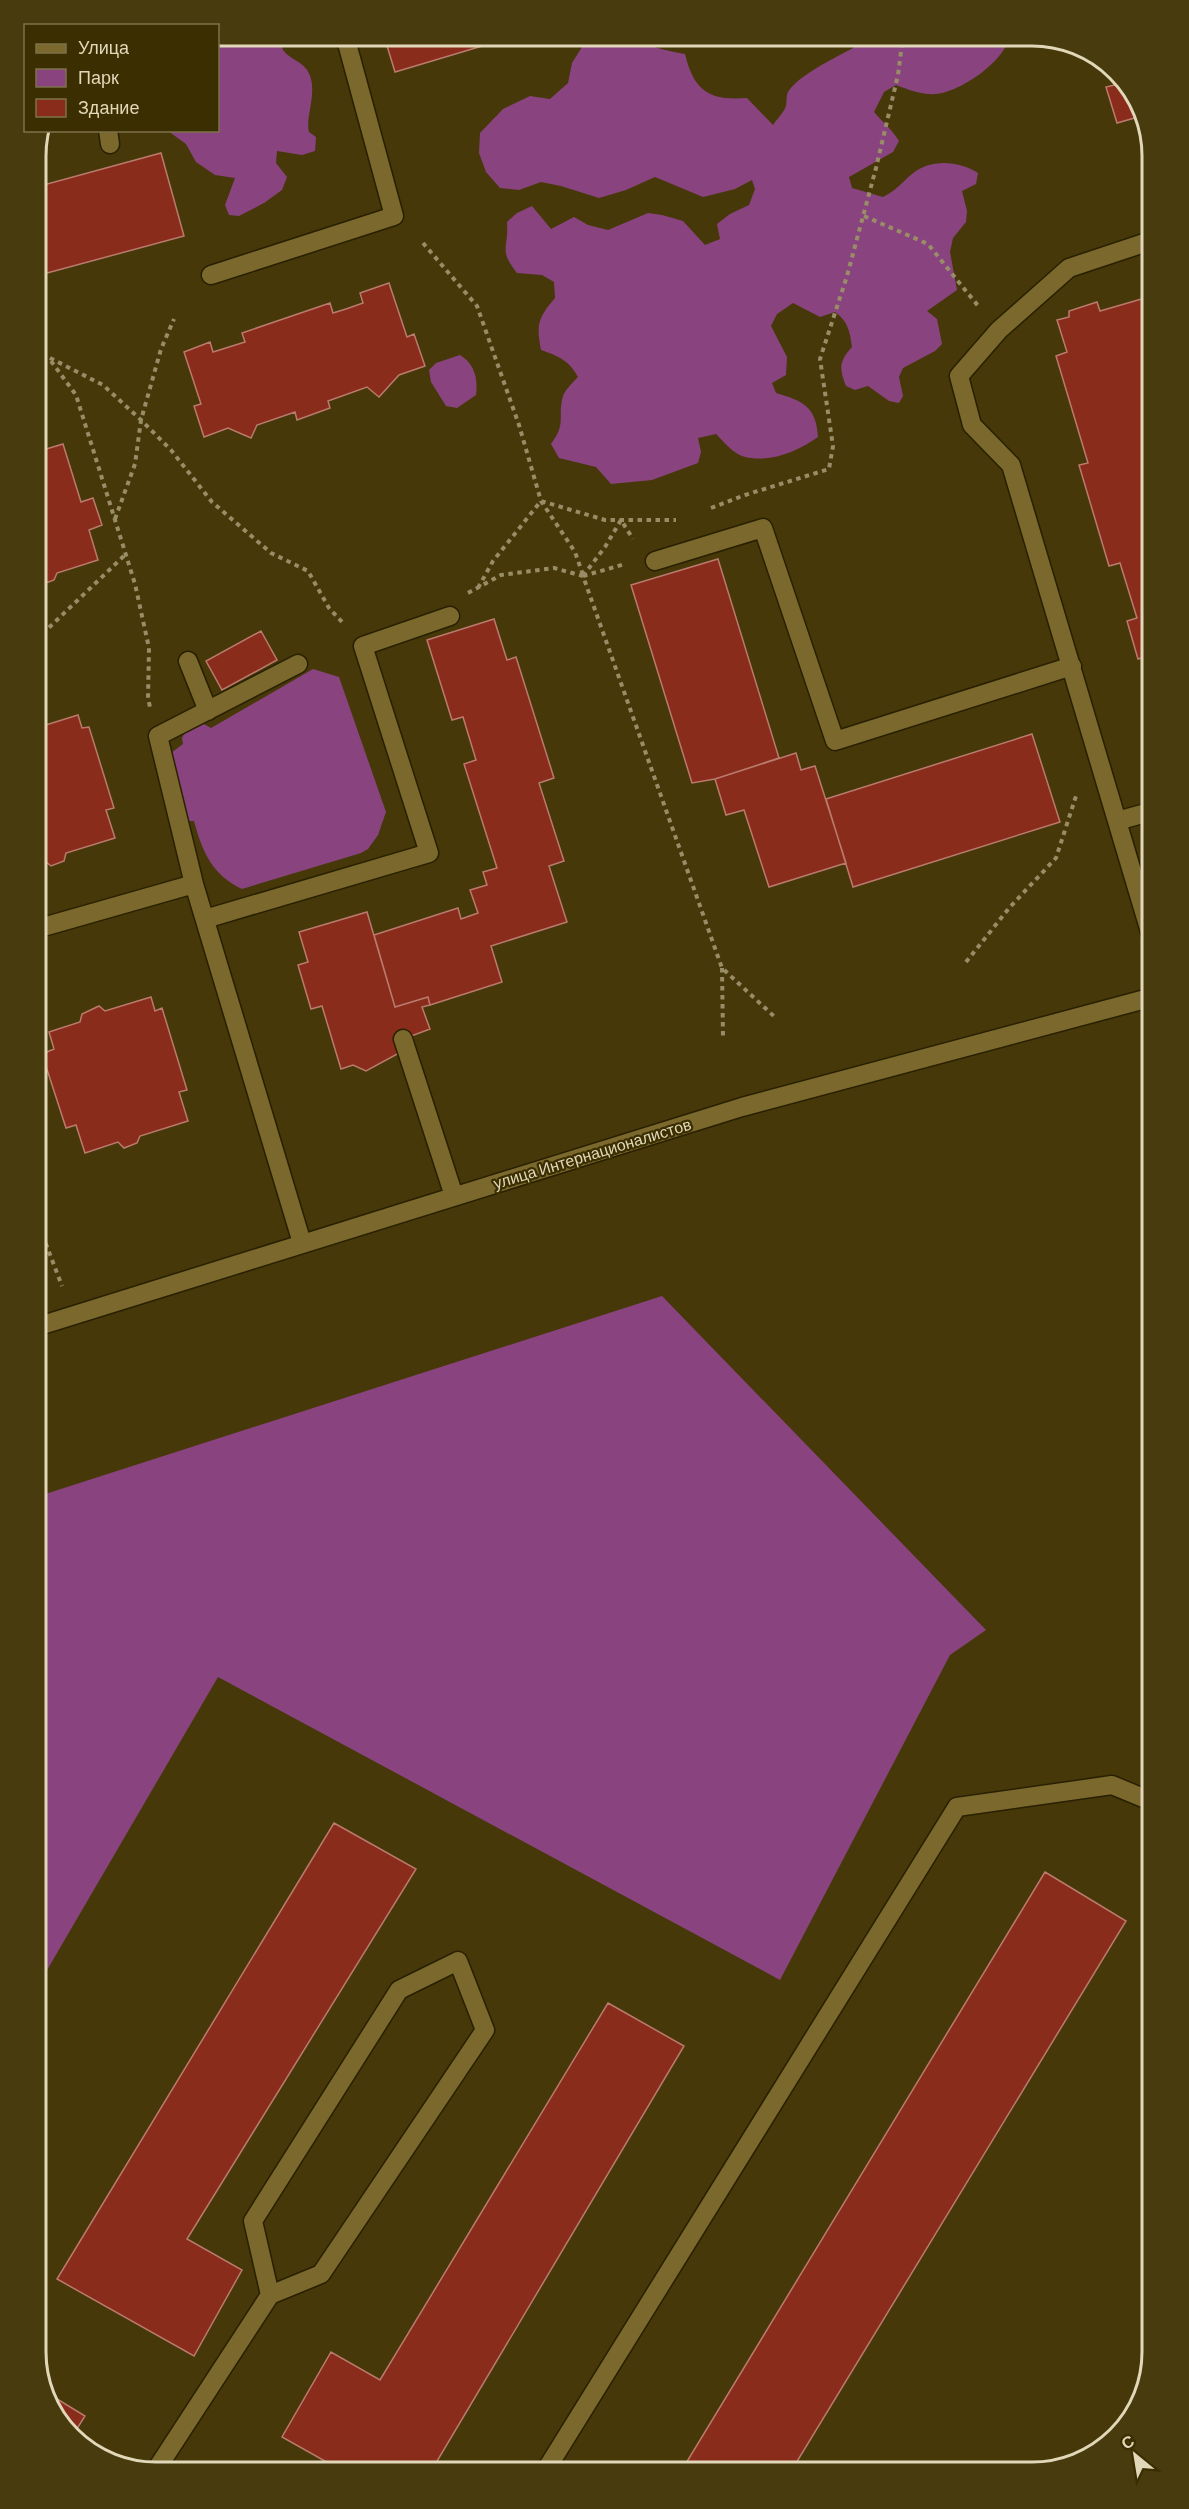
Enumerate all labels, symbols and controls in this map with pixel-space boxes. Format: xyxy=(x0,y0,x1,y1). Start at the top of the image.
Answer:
legend xyxy=(24,24,219,132)
text: Улица xyxy=(78,36,130,58)
text: Парк xyxy=(78,66,119,88)
text: Здание xyxy=(78,96,139,118)
street label: улица Интернационалистов xyxy=(491,1114,693,1192)
north arrow xyxy=(1105,2425,1165,2485)
text: С xyxy=(1117,2430,1137,2453)

